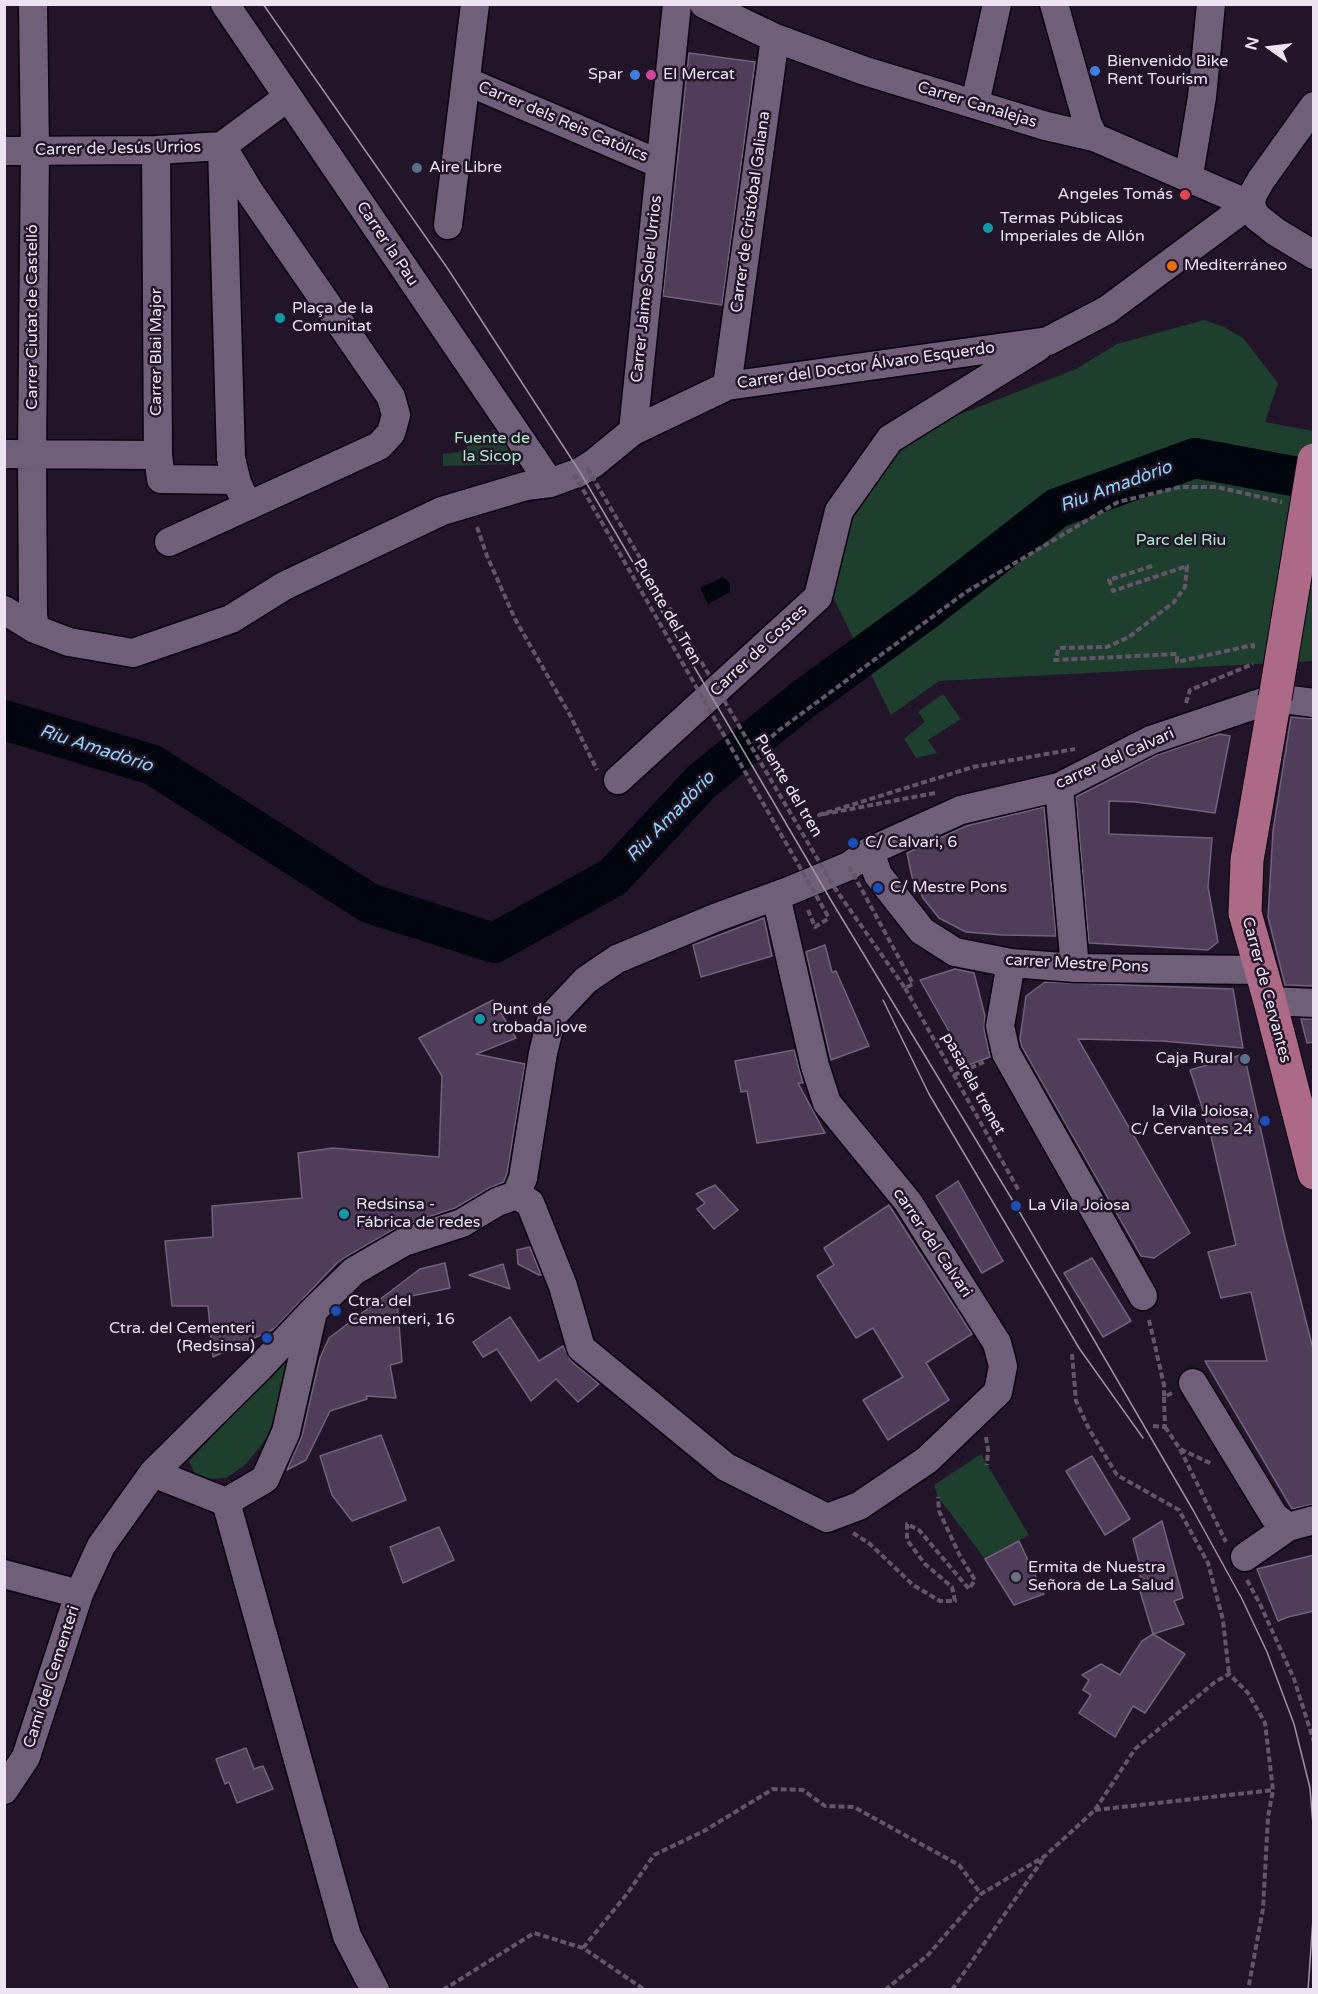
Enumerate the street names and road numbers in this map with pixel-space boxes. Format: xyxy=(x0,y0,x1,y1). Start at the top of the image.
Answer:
street label: Carrer dels Reis Catòlics xyxy=(475,78,651,166)
street label: Carrer Canalejas xyxy=(915,78,1039,132)
street label: Carrer de Cristóbal Galiana xyxy=(727,110,775,314)
street label: Carrer de Jesús Urrios xyxy=(35,138,201,160)
street label: Carrer Jaime Soler Urrios xyxy=(628,194,666,384)
street label: Carrer la Pau xyxy=(352,198,422,290)
street label: Carrer Ciutat de Castelló xyxy=(23,224,43,410)
street label: Carrer Blai Major xyxy=(147,288,167,416)
street label: Carrer del Doctor Álvaro Esquerdo xyxy=(736,338,996,394)
street label: Puente del Tren xyxy=(629,556,705,668)
street label: Carrer de Costes xyxy=(706,601,812,701)
street label: carrer del Calvari xyxy=(1053,724,1177,794)
street label: Puente del tren xyxy=(750,731,826,841)
street label: Carrer de Cervantes xyxy=(1237,915,1295,1065)
street label: carrer Mestre Pons xyxy=(1005,951,1149,977)
street label: pasarela trenet xyxy=(937,1030,1009,1138)
street label: carrer del Calvari xyxy=(888,1185,976,1301)
street label: Camí del Cementeri xyxy=(20,1603,84,1751)

